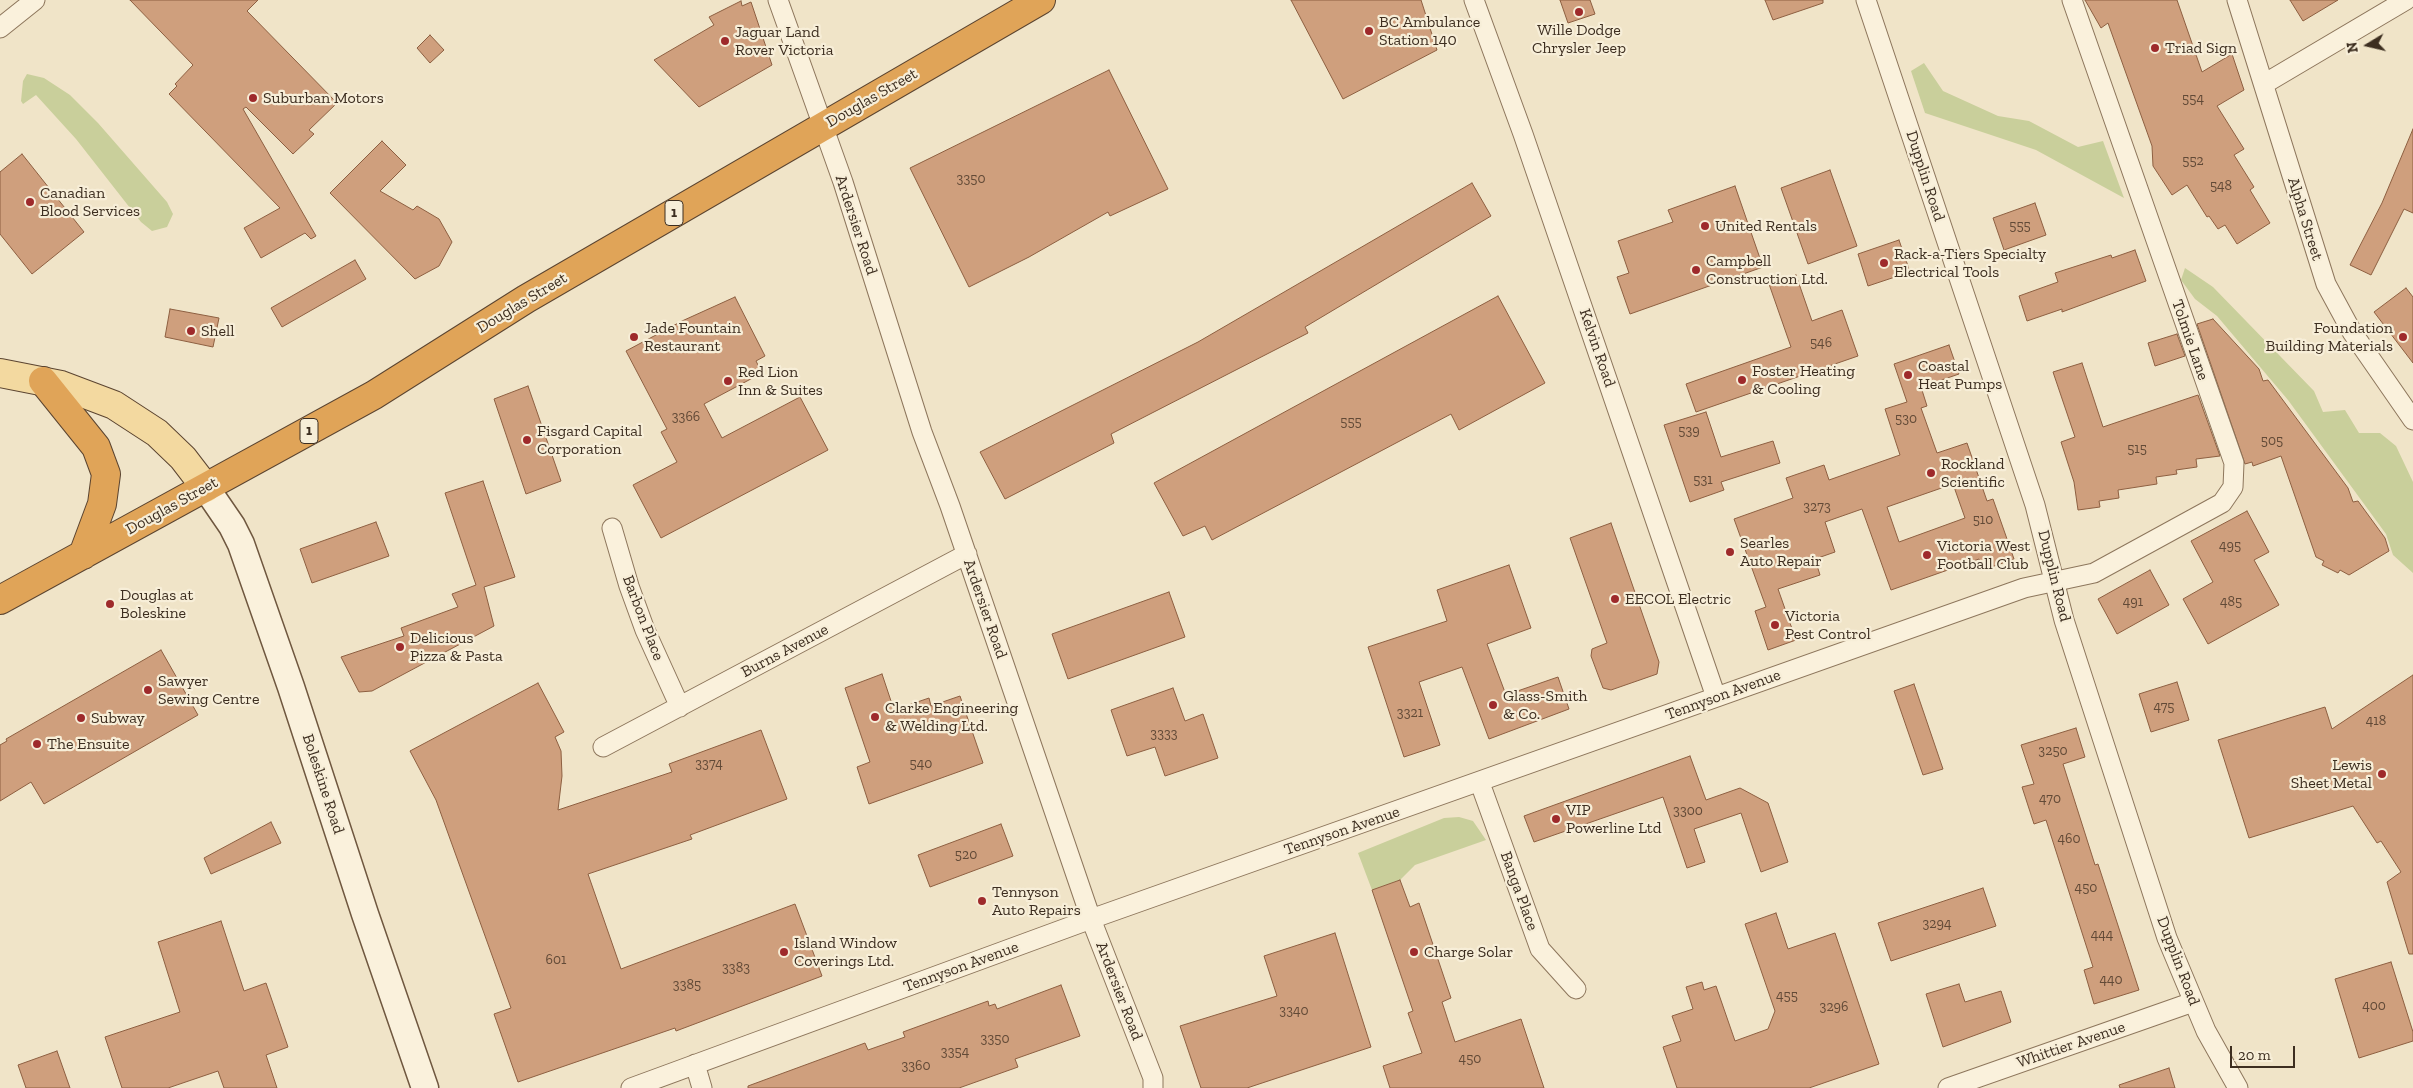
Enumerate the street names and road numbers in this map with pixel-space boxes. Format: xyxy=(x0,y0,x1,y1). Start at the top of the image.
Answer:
street label: Douglas Street xyxy=(823,64,921,132)
street label: Dupplin Road xyxy=(1901,128,1949,224)
street label: Ardersier Road xyxy=(831,173,881,277)
street label: Alpha Street xyxy=(2283,175,2327,263)
road number: 1 xyxy=(665,200,683,226)
street label: Douglas Street xyxy=(473,269,571,337)
street label: Tolmie Lane xyxy=(2167,297,2213,383)
street label: Kelvin Road xyxy=(1575,306,1619,390)
road number: 1 xyxy=(300,418,318,444)
street label: Douglas Street xyxy=(123,473,221,539)
street label: Dupplin Road xyxy=(2033,528,2075,624)
street label: Ardersier Road xyxy=(959,557,1011,661)
street label: Barbon Place xyxy=(618,573,668,663)
street label: Burns Avenue xyxy=(738,620,832,682)
street label: Tennyson Avenue xyxy=(1663,665,1783,725)
street label: Boleskine Road xyxy=(298,731,348,837)
street label: Tennyson Avenue xyxy=(1282,802,1402,860)
street label: Banga Place xyxy=(1496,849,1542,933)
street label: Dupplin Road xyxy=(2152,914,2204,1008)
street label: Tennyson Avenue xyxy=(901,937,1021,997)
street label: Ardersier Road xyxy=(1091,939,1147,1043)
street label: Whittier Avenue xyxy=(2014,1017,2128,1073)

